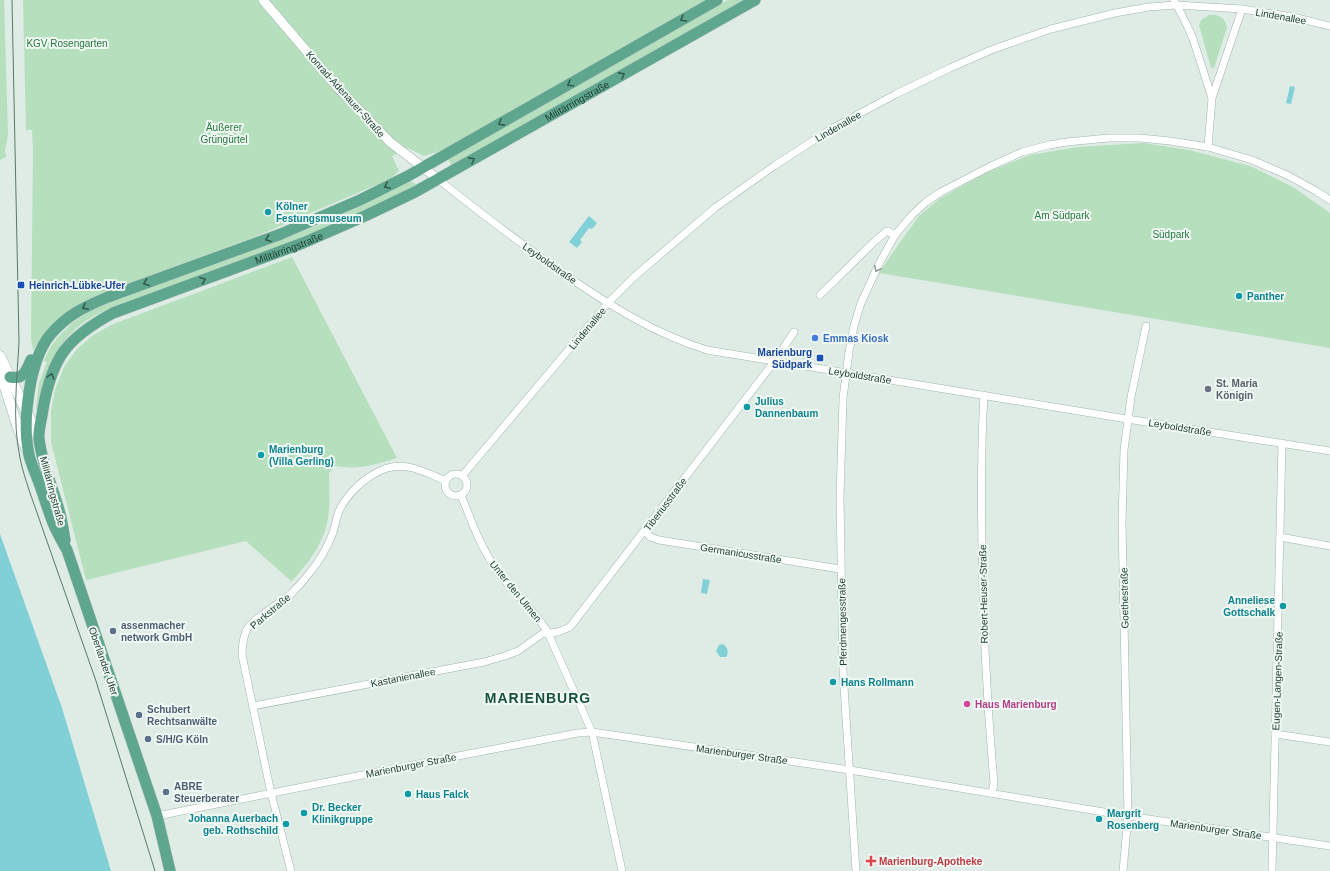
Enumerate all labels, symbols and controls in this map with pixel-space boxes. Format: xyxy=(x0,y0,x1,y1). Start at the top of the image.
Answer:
street label: Lindenallee xyxy=(1255,7,1307,26)
one-way arrow xyxy=(680,15,687,22)
park label: KGV Rosengarten xyxy=(26,38,108,49)
street label: Konrad-Adenauer-Straße xyxy=(304,49,388,140)
one-way arrow xyxy=(618,73,625,80)
street label: Militärringstraße xyxy=(543,78,611,123)
one-way arrow xyxy=(567,79,574,86)
street label: Lindenallee xyxy=(813,109,864,144)
one-way arrow xyxy=(498,119,505,126)
park label: Äußerer Grüngürtel xyxy=(200,122,248,145)
one-way arrow xyxy=(468,157,475,164)
one-way arrow xyxy=(384,182,392,189)
place label: Kölner Festungsmuseum xyxy=(276,201,362,224)
marker: Kölner Festungsmuseum xyxy=(263,207,273,217)
park label: Am Südpark xyxy=(1034,210,1091,221)
park label: Südpark xyxy=(1152,229,1191,240)
street label: Militärringstraße xyxy=(254,230,325,266)
one-way arrow xyxy=(265,234,272,242)
street label: Leyboldstraße xyxy=(521,241,579,286)
one-way arrow xyxy=(874,265,881,272)
one-way arrow xyxy=(199,276,206,285)
one-way arrow xyxy=(143,278,150,287)
marker: Heinrich-Lübke-Ufer xyxy=(16,280,26,290)
place label: Heinrich-Lübke-Ufer xyxy=(29,280,125,291)
marker: Panther xyxy=(1234,291,1244,301)
place label: Panther xyxy=(1247,291,1284,302)
one-way arrow xyxy=(81,302,89,310)
street label: Lindenallee xyxy=(567,305,608,351)
marker: Emmas Kiosk xyxy=(810,333,820,343)
place label: Emmas Kiosk xyxy=(823,333,889,344)
place label: Marienburg Südpark xyxy=(758,347,812,370)
marker: Marienburg Südpark xyxy=(815,353,825,363)
street label: Leyboldstraße xyxy=(828,365,893,386)
one-way arrow xyxy=(47,373,55,380)
place label: St. Maria Königin xyxy=(1216,378,1258,401)
marker: St. Maria Königin xyxy=(1203,384,1213,394)
place label: Julius Dannenbaum xyxy=(755,396,818,419)
marker: Julius Dannenbaum xyxy=(742,402,752,412)
street label: Leyboldstraße xyxy=(1148,417,1213,438)
place label: Marienburg (Villa Gerling) xyxy=(269,444,334,467)
marker: Marienburg (Villa Gerling) xyxy=(256,450,266,460)
street label: Militärringstraße xyxy=(38,455,67,528)
street label: Tiberiusstraße xyxy=(642,475,689,533)
street label: Germanicusstraße xyxy=(699,542,783,565)
street label: Robert-Heuser-Straße xyxy=(977,544,990,644)
street label: Unter den Ulmen xyxy=(488,558,544,624)
street label: Goethestraße xyxy=(1118,567,1131,629)
street label: Pferdmengesstraße xyxy=(836,578,849,666)
street label: Parkstraße xyxy=(248,591,293,631)
place label: Anneliese Gottschalk xyxy=(1223,595,1275,618)
marker: Anneliese Gottschalk xyxy=(1278,601,1288,611)
place label: assenmacher network GmbH xyxy=(121,620,192,643)
street label: Oberländer Ufer xyxy=(87,625,121,697)
marker: assenmacher network GmbH xyxy=(108,626,118,636)
street label: Eugen-Langen-Straße xyxy=(1270,631,1285,731)
street label: Kastanienallee xyxy=(370,666,437,689)
marker: Hans Rollmann xyxy=(828,677,838,687)
place label: Hans Rollmann xyxy=(841,677,914,688)
district label: MARIENBURG xyxy=(485,690,591,706)
marker: Haus Marienburg xyxy=(962,699,972,709)
place label: Haus Marienburg xyxy=(975,699,1057,710)
place label: Schubert Rechtsanwälte xyxy=(147,704,217,727)
marker: Schubert Rechtsanwälte xyxy=(134,710,144,720)
marker: S/H/G Köln xyxy=(143,734,153,744)
place label: S/H/G Köln xyxy=(156,734,208,745)
street label: Marienburger Straße xyxy=(695,743,789,766)
street label: Marienburger Straße xyxy=(365,751,458,780)
place label: ABRE Steuerberater xyxy=(174,781,239,804)
marker: ABRE Steuerberater xyxy=(161,787,171,797)
marker: Haus Falck xyxy=(403,789,413,799)
place label: Haus Falck xyxy=(416,789,469,800)
place label: Dr. Becker Klinikgruppe xyxy=(312,802,374,825)
marker: Dr. Becker Klinikgruppe xyxy=(299,808,309,818)
place label: Margrit Rosenberg xyxy=(1107,808,1159,831)
place label: Johanna Auerbach geb. Rothschild xyxy=(188,813,278,836)
marker: Margrit Rosenberg xyxy=(1094,814,1104,824)
street label: Marienburger Straße xyxy=(1169,818,1263,841)
marker: Johanna Auerbach geb. Rothschild xyxy=(281,819,291,829)
marker: Marienburg-Apotheke xyxy=(866,856,876,866)
place label: Marienburg-Apotheke xyxy=(879,856,983,867)

